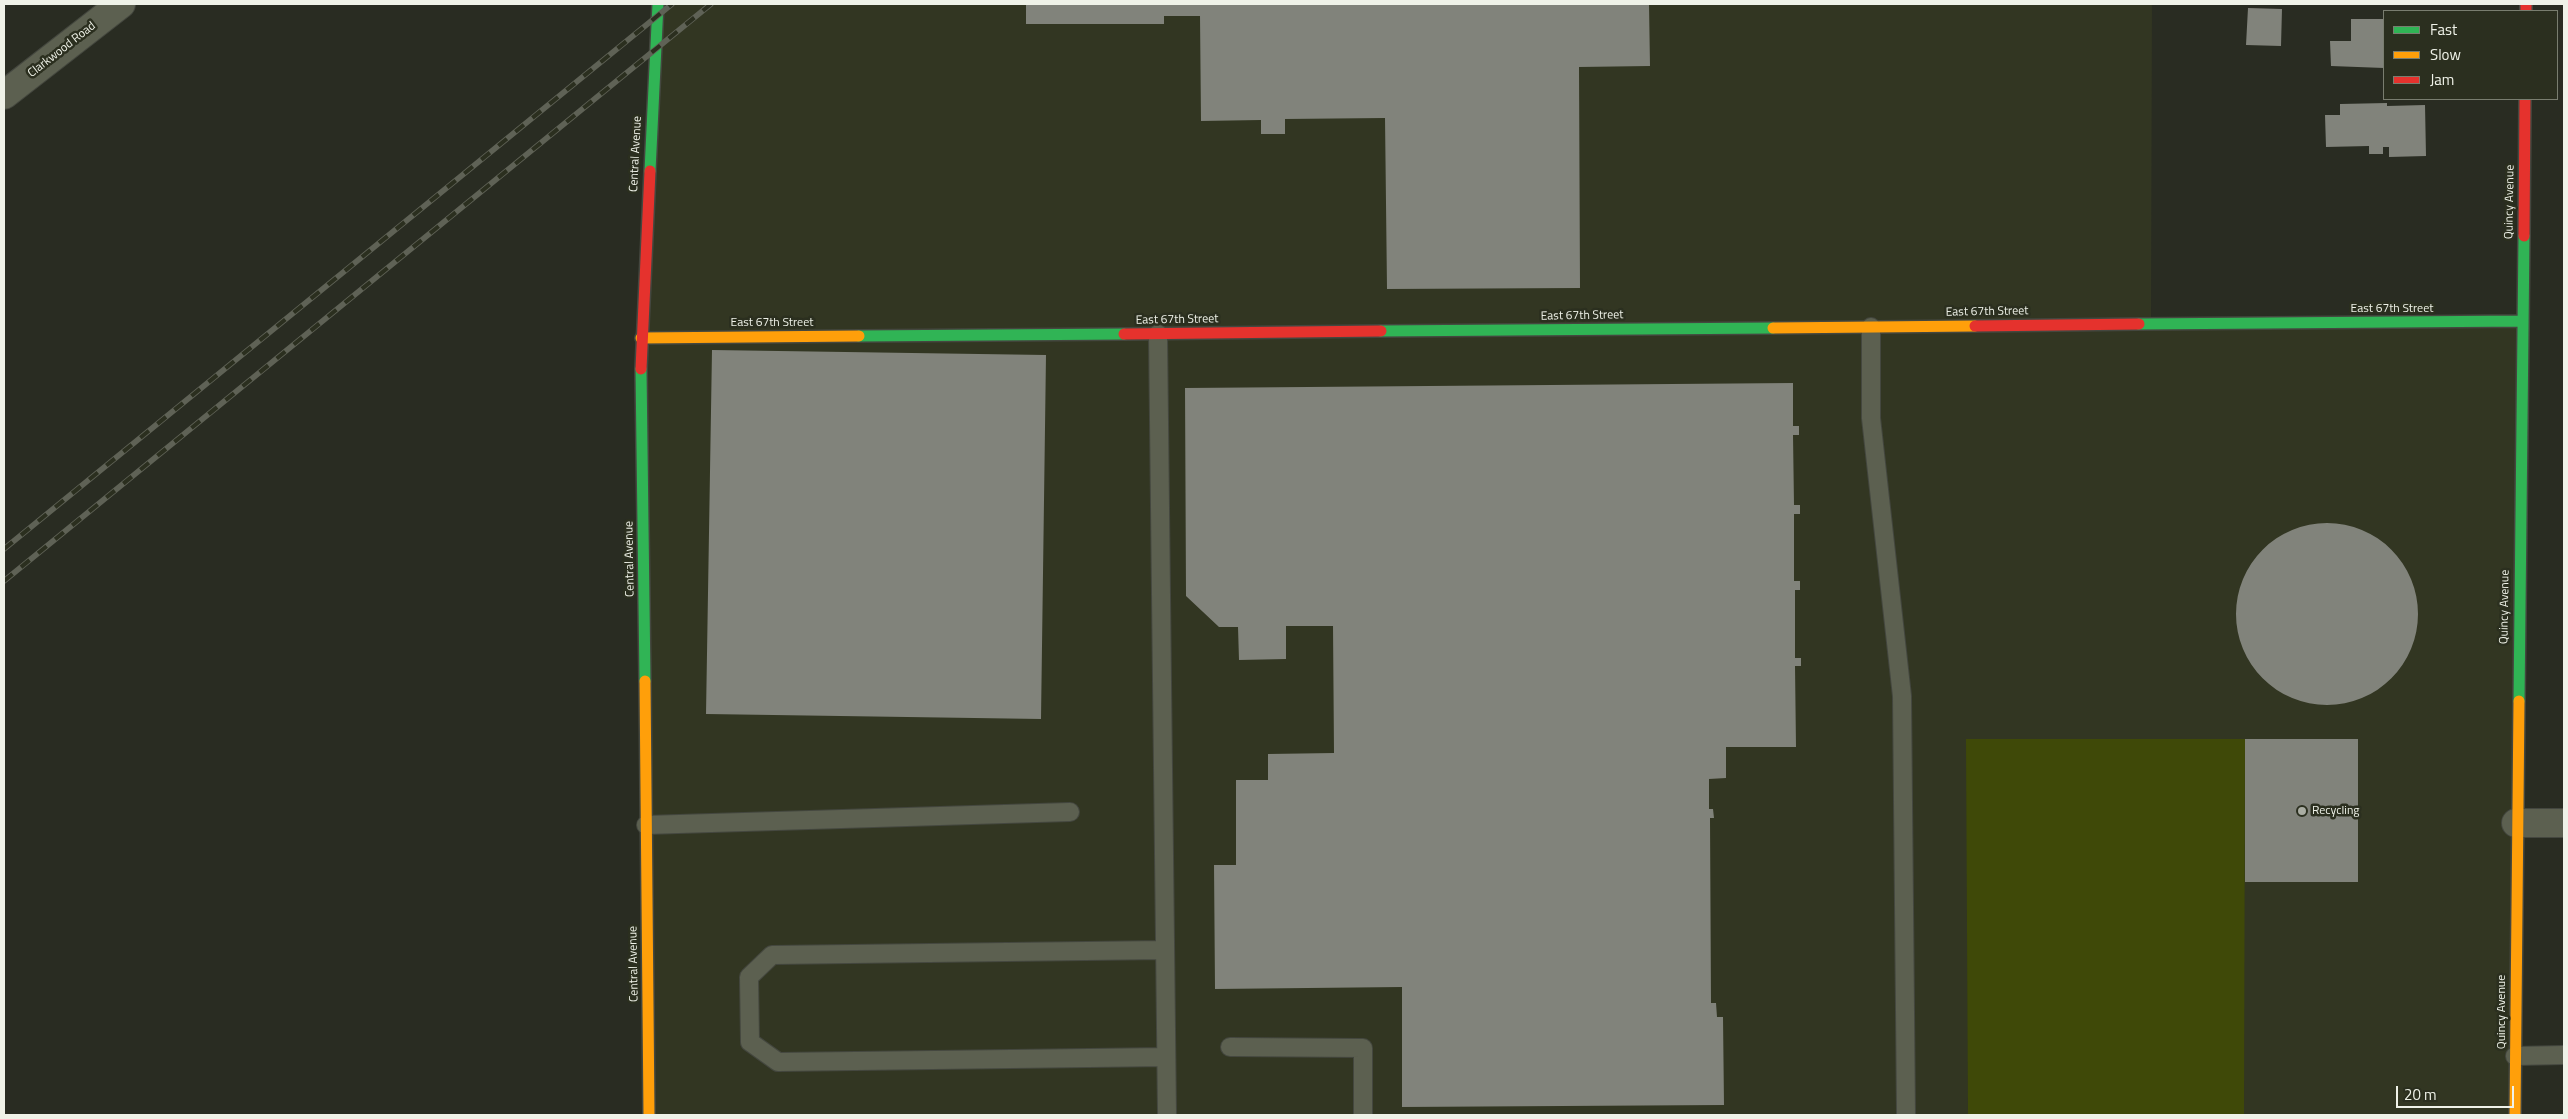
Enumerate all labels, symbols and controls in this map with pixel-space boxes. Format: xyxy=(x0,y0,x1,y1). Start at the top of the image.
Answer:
legend xyxy=(2383,10,2558,100)
text: Fast xyxy=(2430,18,2457,41)
street label: Clarkwood Road xyxy=(25,19,99,81)
text: Slow xyxy=(2430,43,2461,66)
text: Jam xyxy=(2430,68,2454,91)
street label: Central Avenue xyxy=(627,116,645,192)
street label: Quincy Avenue xyxy=(2502,165,2518,239)
street label: East 67th Street xyxy=(2351,302,2433,316)
street label: East 67th Street xyxy=(1946,304,2028,320)
street label: East 67th Street xyxy=(1541,308,1623,324)
street label: East 67th Street xyxy=(1136,312,1218,328)
street label: East 67th Street xyxy=(731,316,813,330)
street label: Central Avenue xyxy=(622,521,638,597)
street label: Quincy Avenue xyxy=(2497,570,2513,644)
place label: Recycling xyxy=(2312,804,2360,818)
marker: Recycling xyxy=(2296,805,2308,817)
street label: Central Avenue xyxy=(626,926,642,1002)
street label: Quincy Avenue xyxy=(2495,975,2509,1049)
scale bar xyxy=(2398,1076,2516,1108)
text: 20 m xyxy=(2404,1083,2437,1106)

